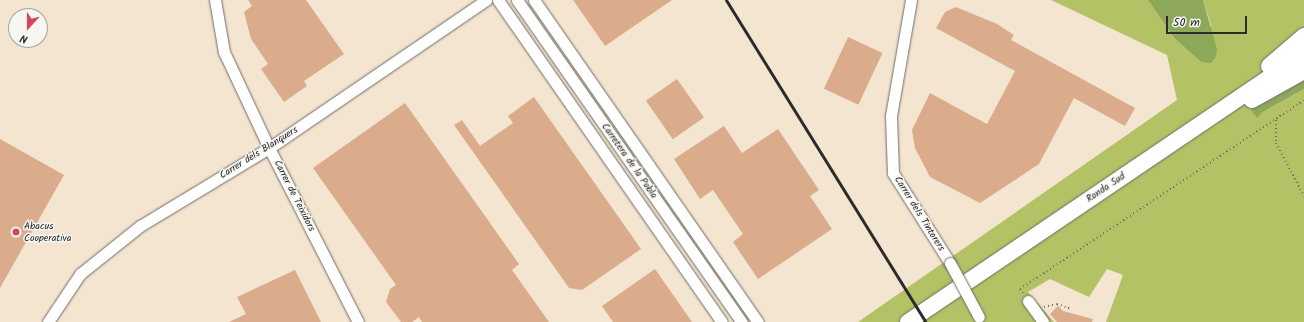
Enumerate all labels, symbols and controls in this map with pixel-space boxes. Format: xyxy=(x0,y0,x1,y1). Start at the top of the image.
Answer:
north arrow xyxy=(8,8,48,48)
scale bar xyxy=(1168,8,1249,34)
text: 50 m xyxy=(1173,13,1200,32)
text: N xyxy=(18,29,31,48)
street label: Carretera de la Pobla xyxy=(599,121,659,201)
street label: Carrer dels Blanquers xyxy=(218,124,300,182)
street label: Carrer de Teixidors xyxy=(271,158,317,234)
street label: Ronda Sud xyxy=(1084,171,1128,205)
street label: Carrer dels Tintorers xyxy=(891,174,947,254)
place label: Abacus Cooperativa xyxy=(24,220,71,244)
marker: Abacus Cooperativa xyxy=(11,227,21,237)

